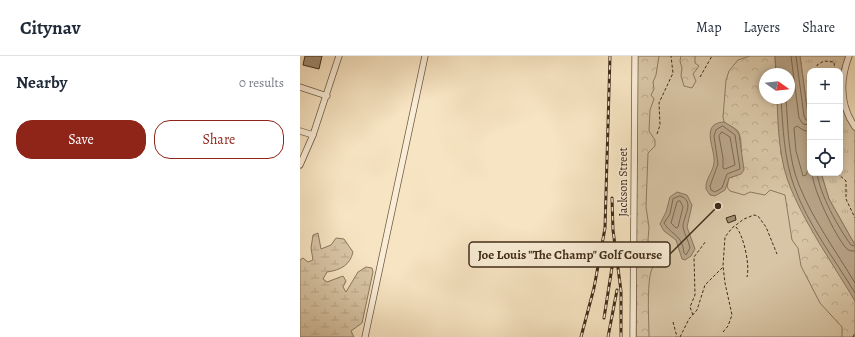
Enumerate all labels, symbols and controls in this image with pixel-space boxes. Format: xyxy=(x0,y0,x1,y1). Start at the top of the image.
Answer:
text: Citynav xyxy=(20,15,81,41)
text: Map xyxy=(696,18,722,37)
text: Layers xyxy=(744,18,780,37)
text: Share xyxy=(802,18,835,37)
north arrow xyxy=(759,68,795,104)
map controls xyxy=(807,68,843,176)
button: + xyxy=(807,68,843,104)
text: Nearby xyxy=(16,71,67,94)
text: 0 results xyxy=(239,74,284,91)
button: − xyxy=(807,104,843,140)
button: Save xyxy=(16,120,146,159)
button: Share xyxy=(154,120,284,159)
button: locate xyxy=(807,140,843,176)
street label: Jackson Street xyxy=(615,147,631,217)
callout: Joe Louis "The Champ" Golf Course xyxy=(469,242,670,267)
text: Joe Louis "The Champ" Golf Course xyxy=(478,246,662,263)

